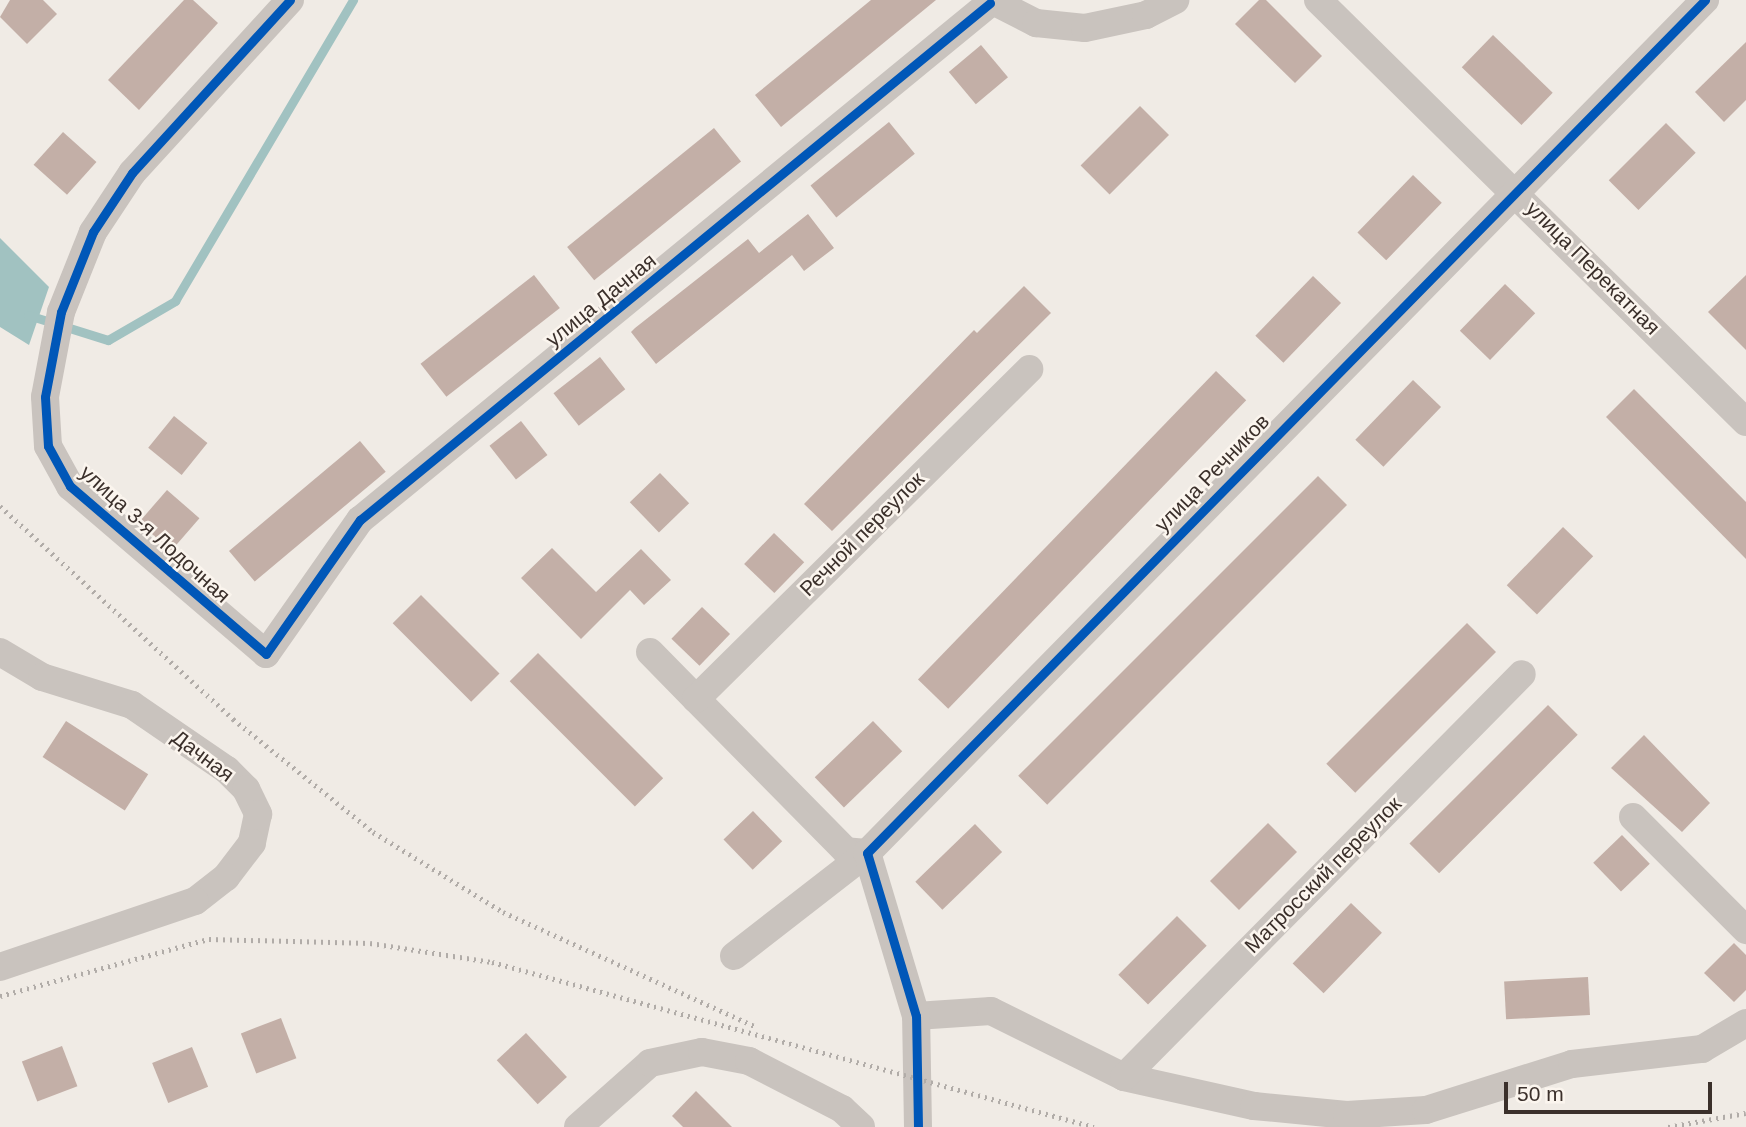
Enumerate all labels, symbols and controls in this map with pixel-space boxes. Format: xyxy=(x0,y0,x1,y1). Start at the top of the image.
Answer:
street label: улица Перекатная xyxy=(1521,196,1665,340)
street label: улица Дачная xyxy=(541,248,661,352)
street label: улица Речников xyxy=(1149,409,1275,537)
street label: улица 3-я Лодочная xyxy=(75,460,235,608)
street label: Речной переулок xyxy=(795,467,929,601)
street label: Дачная xyxy=(167,725,239,787)
street label: Матросский переулок xyxy=(1239,791,1407,959)
scale bar xyxy=(1508,1068,1716,1112)
text: 50 m xyxy=(1517,1082,1564,1105)

